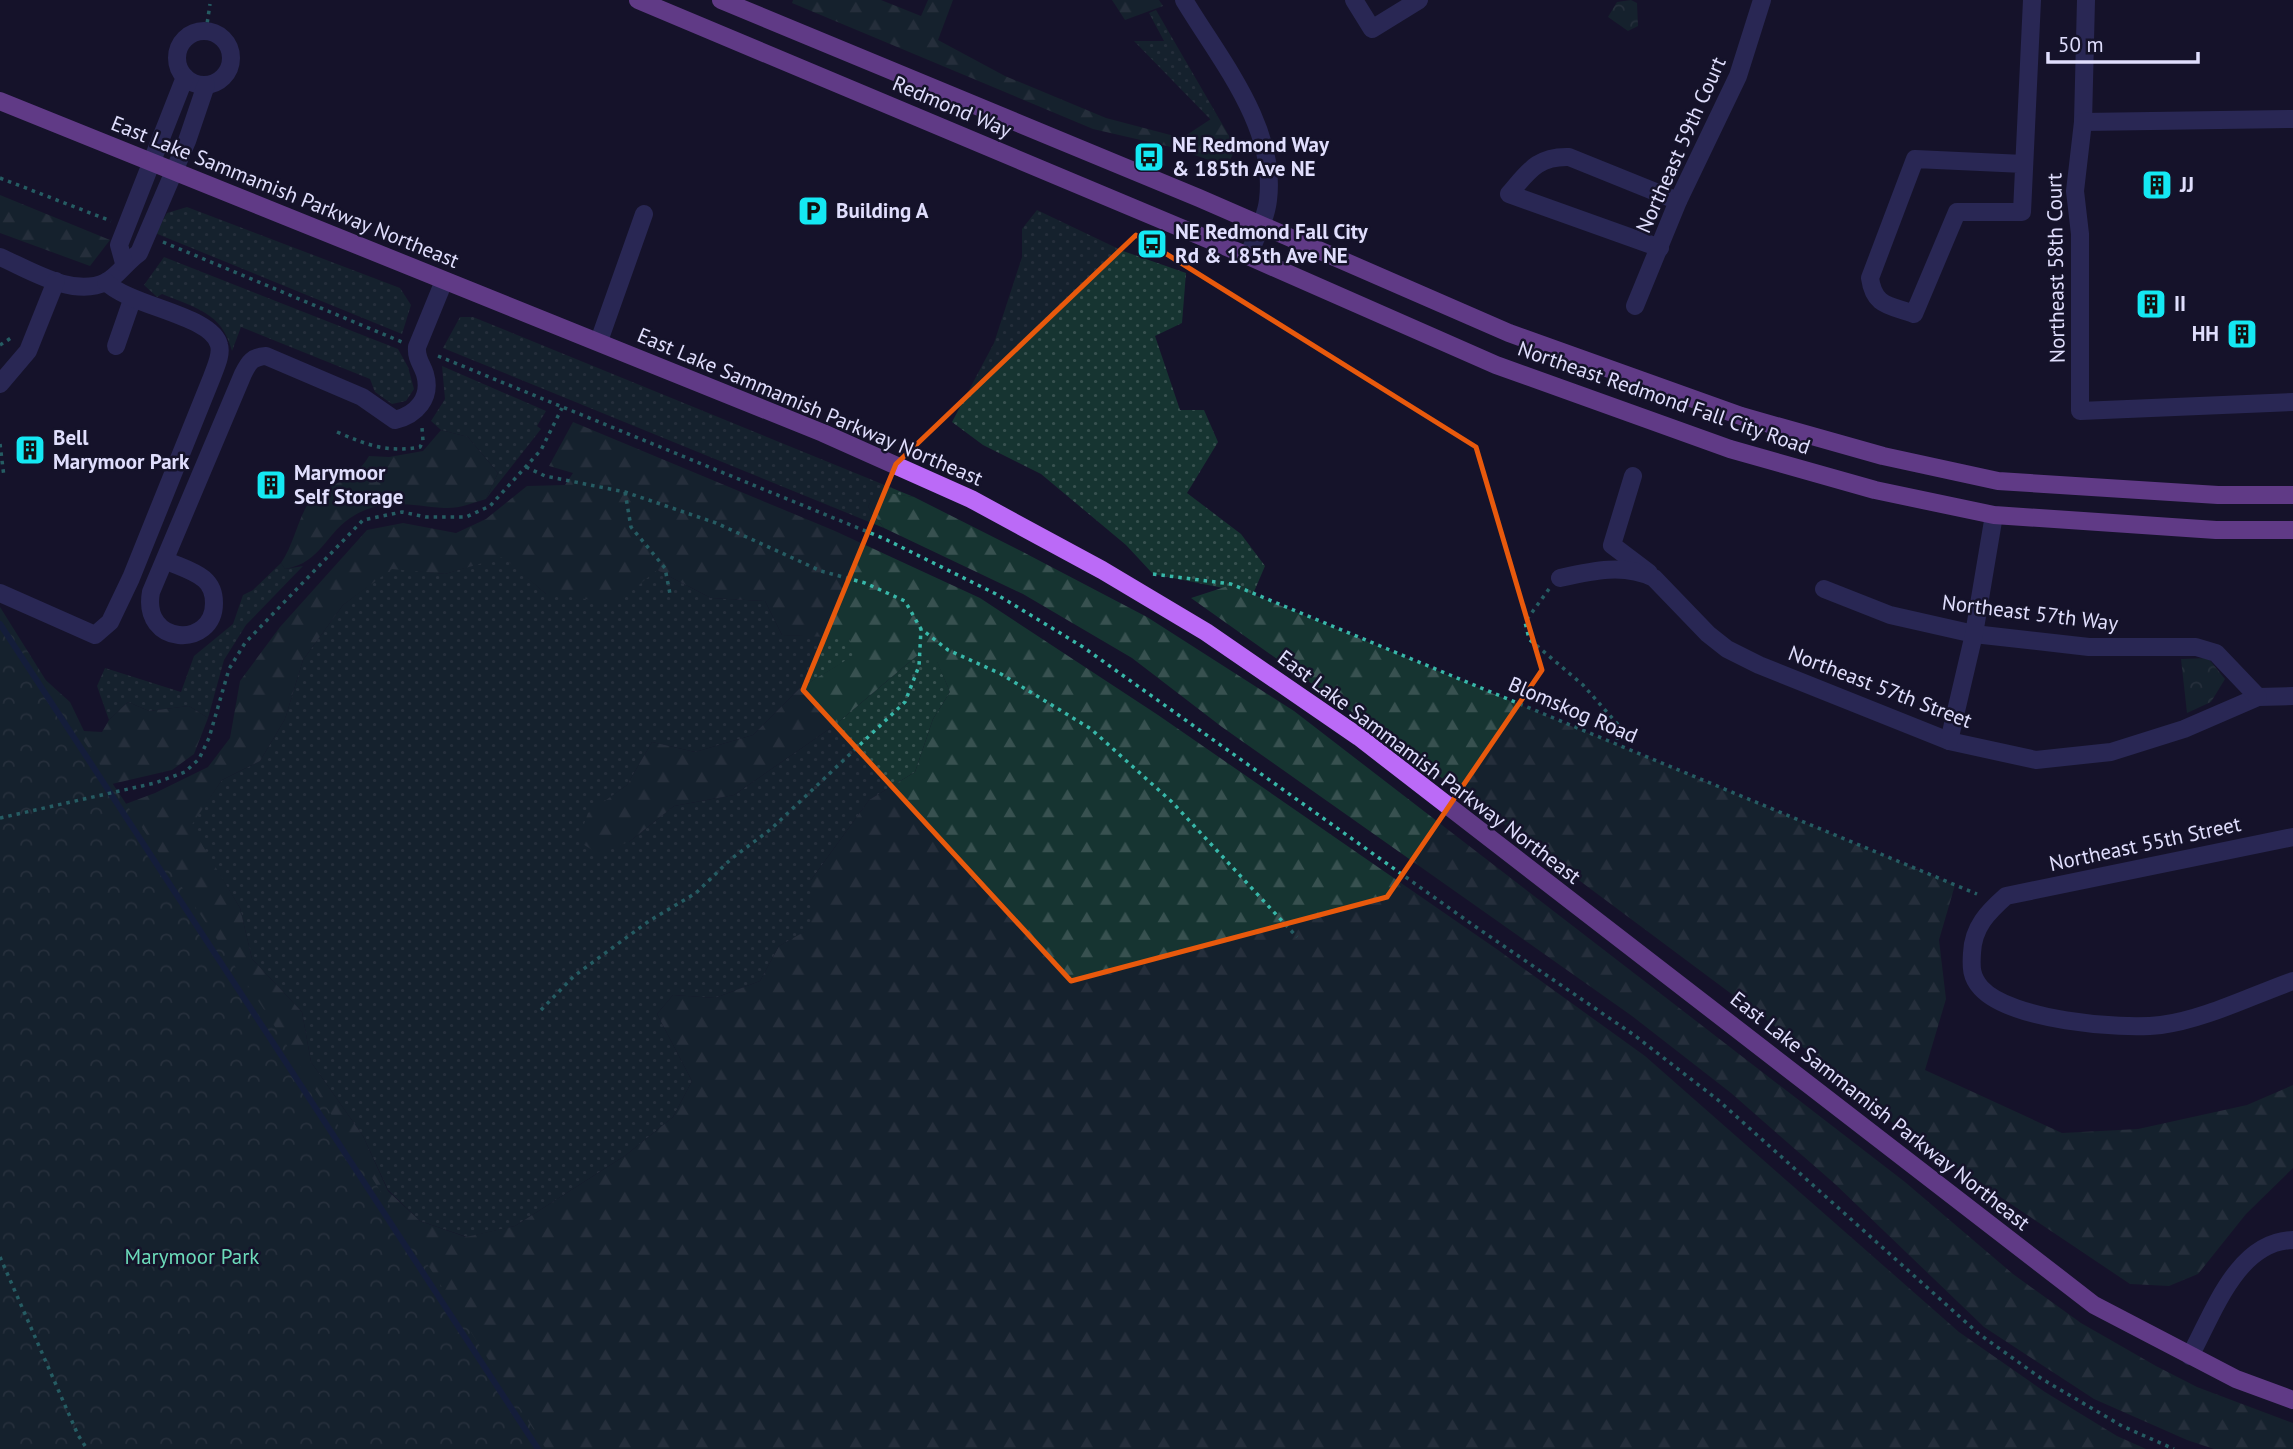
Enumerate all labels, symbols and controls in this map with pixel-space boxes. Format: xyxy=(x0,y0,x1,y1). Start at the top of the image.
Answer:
scale bar xyxy=(2048,21,2198,65)
text: 50 m xyxy=(2058,31,2104,58)
street label: Northeast 59th Court xyxy=(1630,52,1732,237)
street label: Redmond Way xyxy=(889,69,1016,144)
street label: East Lake Sammamish Parkway Northeast xyxy=(107,109,463,274)
place label: NE Redmond Way & 185th Ave NE xyxy=(1172,131,1330,182)
bus stop icon: NE Redmond Way & 185th Ave NE xyxy=(1132,140,1166,174)
building icon: JJ xyxy=(2140,168,2174,202)
place label: JJ xyxy=(2179,171,2194,198)
street label: Northeast 58th Court xyxy=(2040,173,2071,363)
parking icon: Building A xyxy=(796,194,830,228)
place label: Building A xyxy=(836,197,929,224)
place label: NE Redmond Fall City Rd & 185th Ave NE xyxy=(1175,218,1369,269)
bus stop icon: NE Redmond Fall City Rd & 185th Ave NE xyxy=(1135,227,1169,261)
building icon: II xyxy=(2134,287,2168,321)
place label: II xyxy=(2174,290,2186,317)
building icon: HH xyxy=(2225,317,2259,351)
place label: HH xyxy=(2192,320,2219,347)
street label: East Lake Sammamish Parkway Northeast xyxy=(633,321,987,492)
street label: Northeast Redmond Fall City Road xyxy=(1514,335,1814,460)
place label: Bell Marymoor Park xyxy=(53,424,190,475)
building icon: Bell Marymoor Park xyxy=(13,433,47,467)
place label: Marymoor Self Storage xyxy=(294,459,403,510)
building icon: Marymoor Self Storage xyxy=(254,468,288,502)
street label: Northeast 57th Way xyxy=(1940,588,2120,637)
street label: Northeast 57th Street xyxy=(1784,639,1976,734)
street label: East Lake Sammamish Parkway Northeast xyxy=(1272,644,1586,890)
street label: Blomskog Road xyxy=(1504,670,1642,749)
street label: Northeast 55th Street xyxy=(2047,810,2243,877)
street label: East Lake Sammamish Parkway Northeast xyxy=(1725,985,2036,1236)
park label: Marymoor Park xyxy=(125,1243,259,1270)

